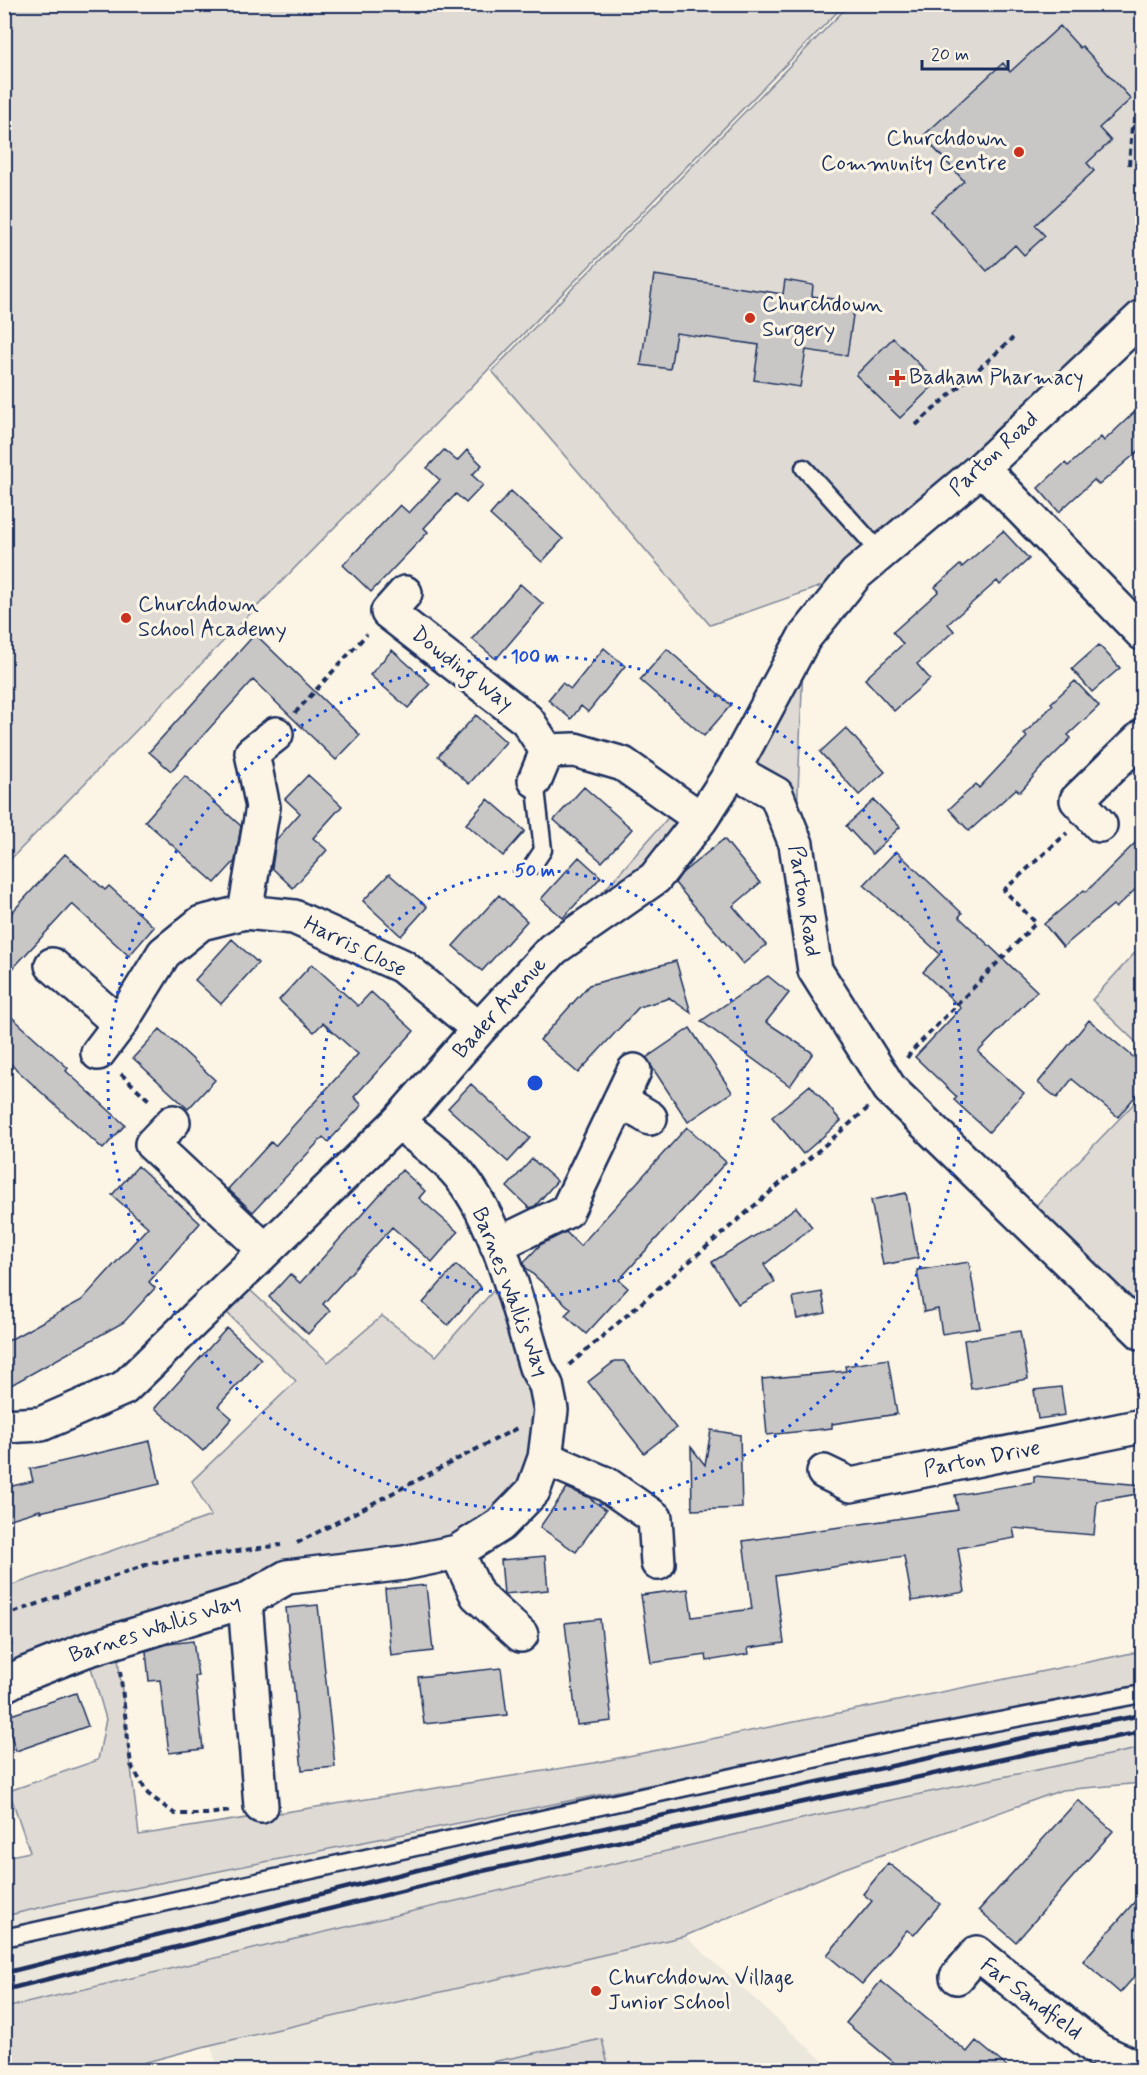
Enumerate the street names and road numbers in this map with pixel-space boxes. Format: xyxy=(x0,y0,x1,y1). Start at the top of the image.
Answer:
street label: Parton Road xyxy=(943,406,1045,502)
street label: Dowding Way xyxy=(403,620,519,720)
street label: Parton Road xyxy=(781,843,827,959)
street label: Harris Close xyxy=(299,910,411,984)
street label: Bader Avenue xyxy=(447,951,553,1065)
street label: Barnes Wallis Way xyxy=(465,1204,555,1380)
street label: Parton Drive xyxy=(921,1434,1043,1484)
street label: Barnes Wallis Way xyxy=(66,1588,244,1670)
street label: Far Sandfield xyxy=(974,1952,1088,2046)

